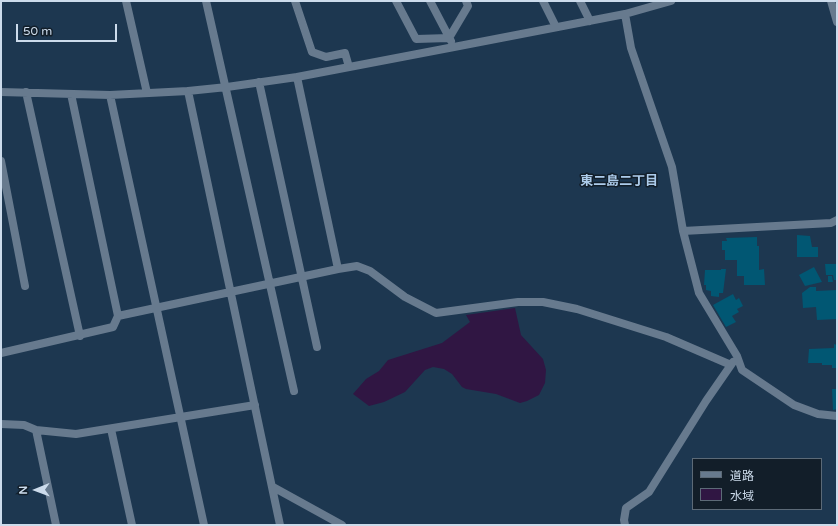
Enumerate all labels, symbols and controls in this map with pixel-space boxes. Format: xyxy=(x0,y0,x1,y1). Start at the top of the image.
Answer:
scale bar xyxy=(18,16,119,42)
text: 50 m xyxy=(23,24,52,38)
district label: 東二島二丁目 xyxy=(580,174,658,190)
legend xyxy=(692,458,822,510)
text: 道路 xyxy=(730,469,754,483)
north arrow xyxy=(16,470,56,510)
text: N xyxy=(17,486,30,495)
text: 水域 xyxy=(730,489,754,503)

